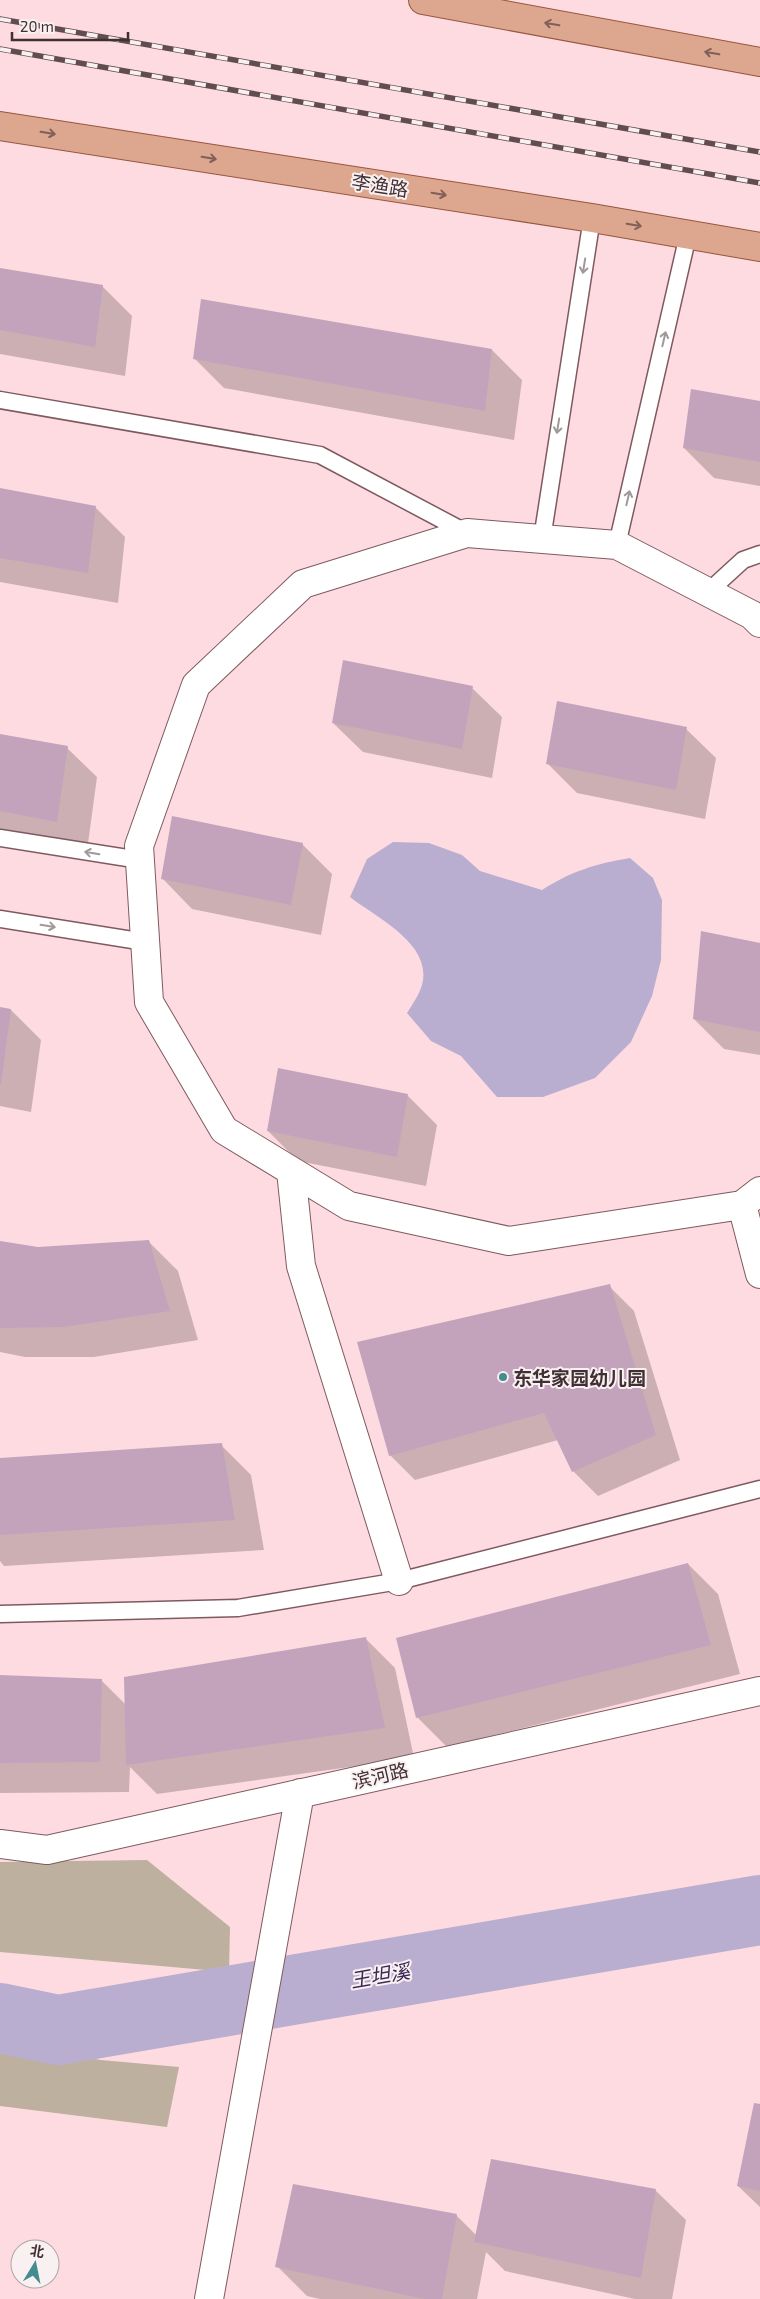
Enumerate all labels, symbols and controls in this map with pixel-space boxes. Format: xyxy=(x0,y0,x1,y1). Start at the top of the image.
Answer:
scale bar xyxy=(12,10,129,42)
text: 20 m xyxy=(20,17,54,35)
one-way arrow xyxy=(545,18,561,28)
one-way arrow xyxy=(704,47,720,57)
one-way arrow xyxy=(40,129,56,139)
one-way arrow xyxy=(200,154,216,164)
street label: 李渔路 xyxy=(350,169,410,201)
one-way arrow xyxy=(430,189,446,199)
one-way arrow xyxy=(625,221,641,231)
one-way arrow xyxy=(579,258,589,274)
one-way arrow xyxy=(660,332,669,348)
one-way arrow xyxy=(553,418,563,434)
one-way arrow xyxy=(624,490,633,506)
one-way arrow xyxy=(84,847,100,857)
one-way arrow xyxy=(40,922,56,932)
place label: 东华家园幼儿园 xyxy=(513,1366,646,1389)
marker: 东华家园幼儿园 xyxy=(497,1371,509,1383)
street label: 滨河路 xyxy=(350,1757,410,1793)
water label: 王坦溪 xyxy=(348,1958,414,1992)
north arrow xyxy=(10,2239,60,2289)
text: 北 xyxy=(29,2241,46,2260)

